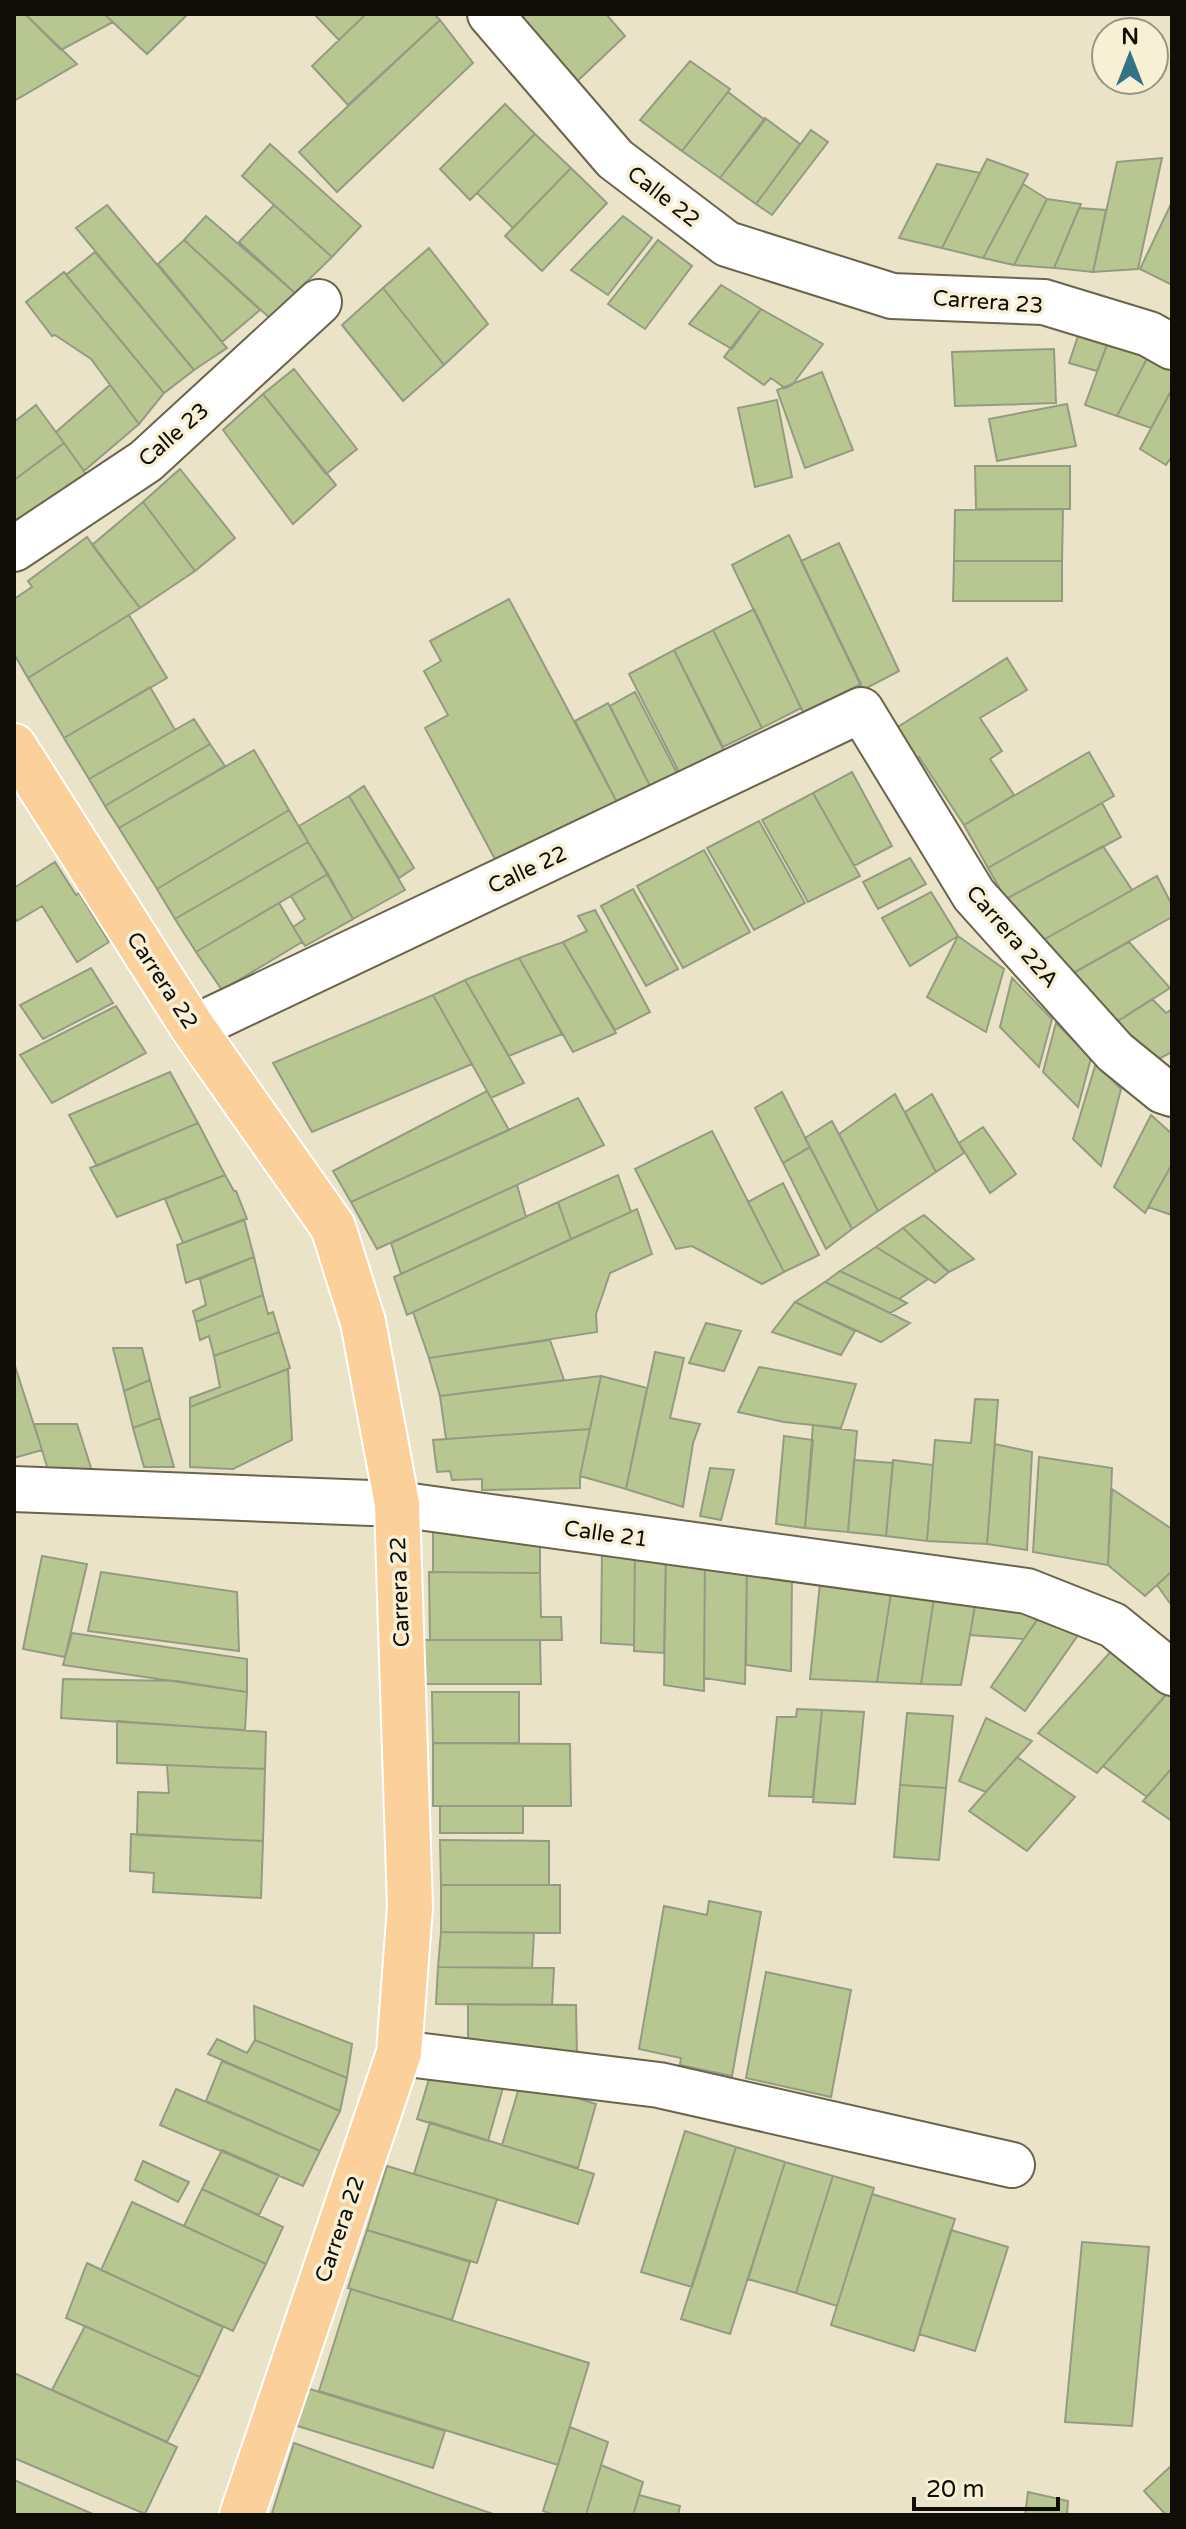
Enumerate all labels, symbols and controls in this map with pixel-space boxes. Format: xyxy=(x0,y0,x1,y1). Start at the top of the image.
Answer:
north arrow xyxy=(1090,16,1170,96)
text: N xyxy=(1121,24,1139,50)
street label: Calle 22 xyxy=(622,161,705,233)
street label: Carrera 23 xyxy=(932,285,1044,319)
street label: Calle 23 xyxy=(133,397,214,472)
street label: Calle 22 xyxy=(484,840,571,900)
street label: Carrera 22A xyxy=(961,880,1064,993)
street label: Carrera 22 xyxy=(121,927,203,1034)
street label: Calle 21 xyxy=(562,1515,649,1553)
street label: Carrera 22 xyxy=(385,1536,415,1648)
street label: Carrera 22 xyxy=(310,2173,370,2286)
scale bar xyxy=(914,2461,1058,2511)
text: 20 m xyxy=(926,2475,984,2504)

